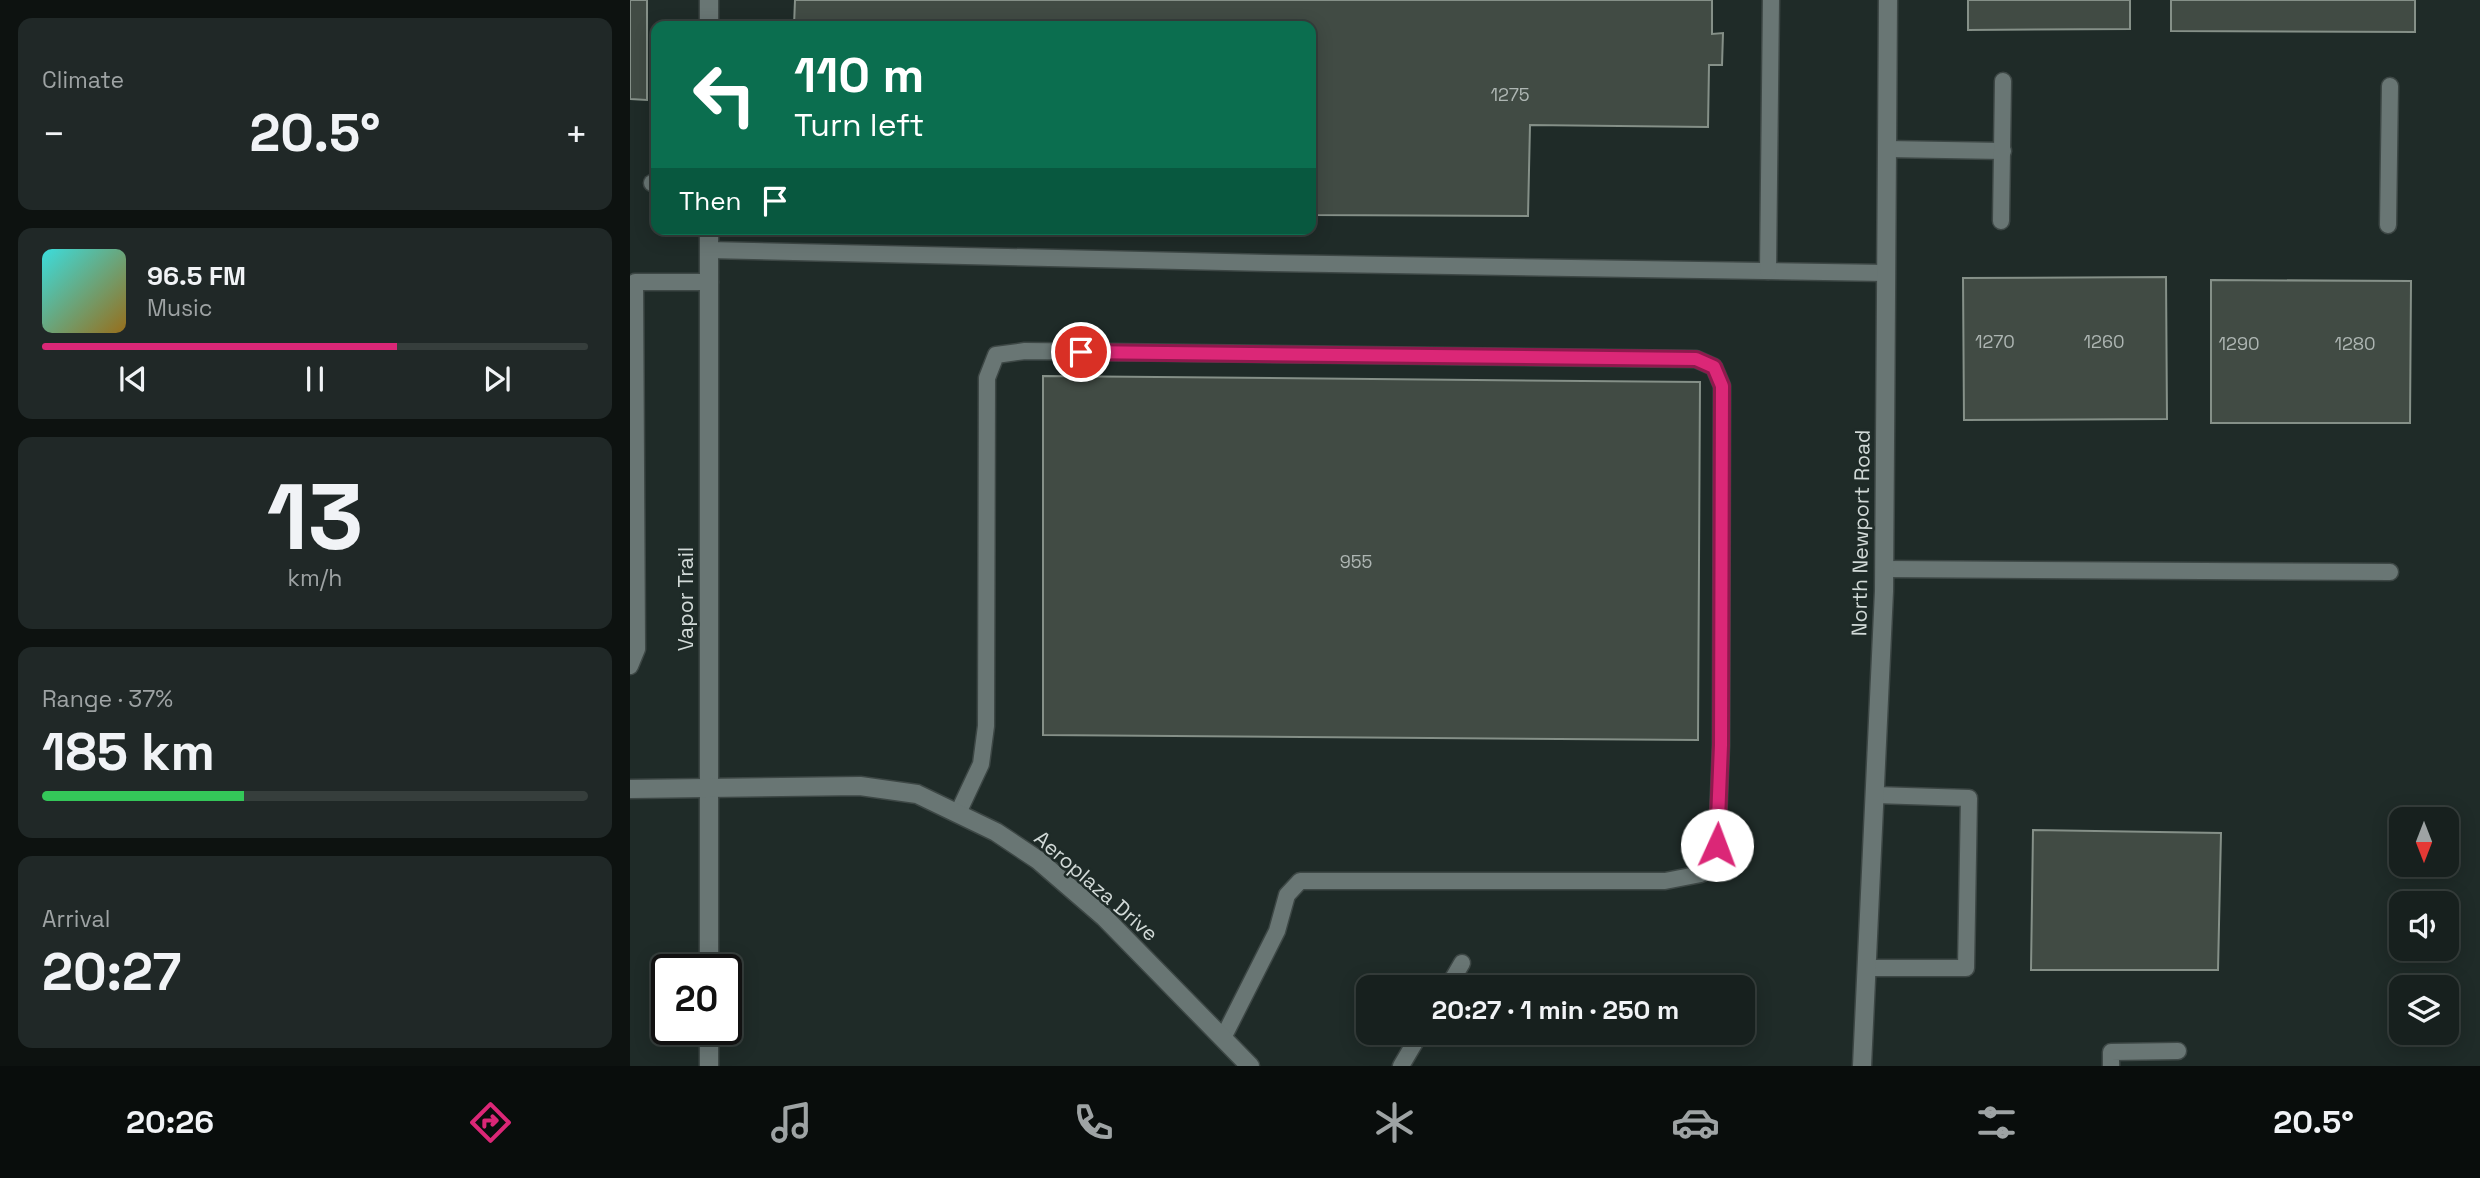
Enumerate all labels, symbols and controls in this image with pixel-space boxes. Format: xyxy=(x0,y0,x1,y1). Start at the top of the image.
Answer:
text: 110 m xyxy=(794,44,924,106)
icon: left xyxy=(679,49,770,140)
text: Climate xyxy=(42,65,124,95)
house number: 1275 xyxy=(1490,83,1530,106)
text: 20.5° xyxy=(249,100,381,166)
text: Turn left xyxy=(794,105,924,145)
text: − xyxy=(42,110,66,158)
text: + xyxy=(564,110,588,158)
icon: arrive xyxy=(756,182,794,220)
text: Then xyxy=(679,184,742,218)
text: 96.5 FM xyxy=(147,259,246,293)
text: Music xyxy=(147,293,212,323)
pin xyxy=(1051,322,1111,382)
house number: 1270 xyxy=(1975,330,2015,353)
house number: 1260 xyxy=(2084,330,2124,353)
house number: 1290 xyxy=(2219,332,2259,355)
house number: 1280 xyxy=(2334,332,2376,355)
icon: arrive xyxy=(1062,333,1100,371)
icon: previous xyxy=(114,360,152,398)
icon: pause xyxy=(296,360,334,398)
icon: next xyxy=(478,360,516,398)
street label: North Newport Road xyxy=(1845,429,1876,637)
text: 13 xyxy=(267,459,363,576)
street label: Vapor Trail xyxy=(672,547,699,651)
house number: 955 xyxy=(1340,550,1372,573)
text: km/h xyxy=(288,563,342,593)
text: Range · 37% xyxy=(42,684,173,714)
text: 185 km xyxy=(42,719,215,785)
north arrow xyxy=(2389,807,2459,877)
map controls xyxy=(2389,807,2459,1045)
position arrow xyxy=(1680,808,1754,882)
street label: Aeroplaza Drive xyxy=(1029,824,1164,947)
button: sound xyxy=(2389,891,2459,961)
text: Arrival xyxy=(42,904,110,934)
text: 20:27 xyxy=(42,939,181,1005)
speed limit sign: 20 xyxy=(651,954,742,1045)
button: layers xyxy=(2389,975,2459,1045)
text: 20:27 · 1 min · 250 m xyxy=(1432,993,1679,1027)
icon: directions xyxy=(466,1098,515,1147)
icon: music xyxy=(767,1098,816,1147)
icon: phone xyxy=(1069,1098,1118,1147)
icon: climate xyxy=(1370,1098,1419,1147)
icon: car xyxy=(1671,1098,1720,1147)
icon: filters xyxy=(1972,1098,2021,1147)
text: 20:26 xyxy=(126,1102,214,1142)
text: 20.5° xyxy=(2273,1102,2354,1142)

